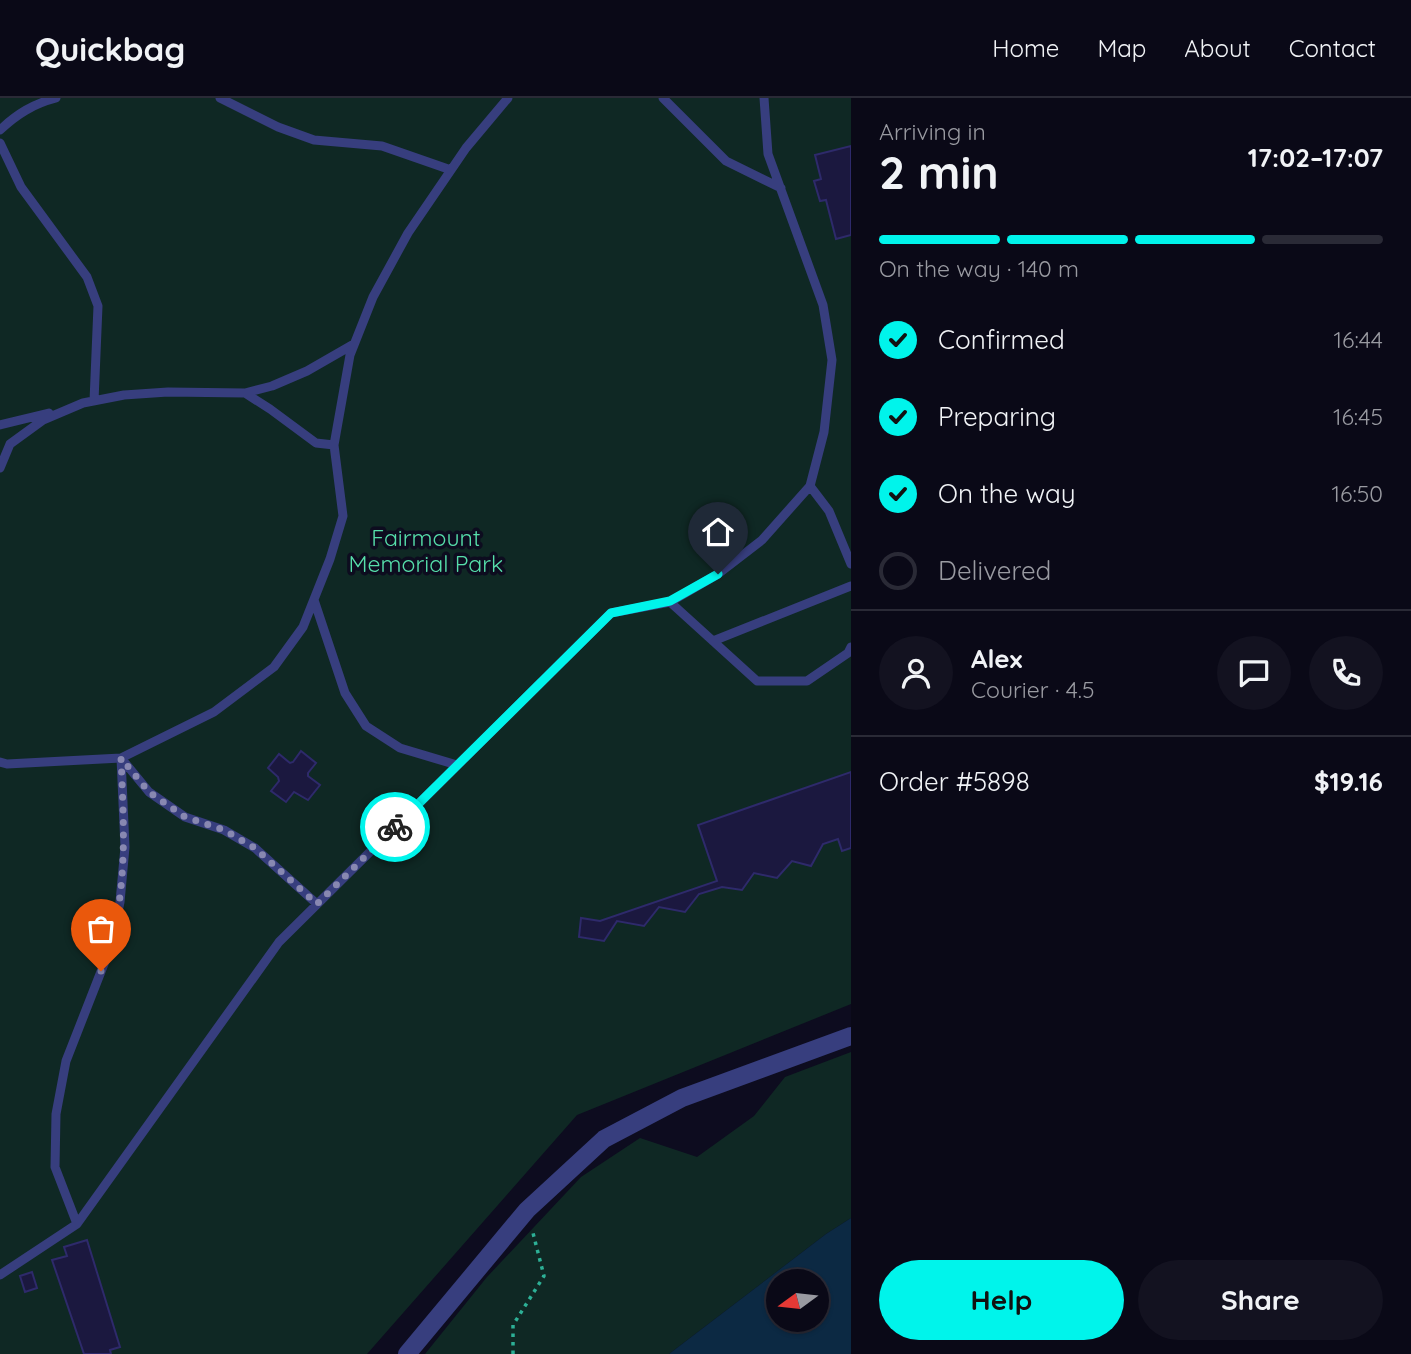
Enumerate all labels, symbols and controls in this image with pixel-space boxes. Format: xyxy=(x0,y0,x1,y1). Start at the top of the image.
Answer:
text: Quickbag xyxy=(35,28,185,69)
text: Home xyxy=(992,33,1059,63)
text: Map xyxy=(1097,33,1146,63)
text: About xyxy=(1184,33,1251,63)
text: Contact xyxy=(1289,33,1376,63)
text: Arriving in xyxy=(879,117,986,146)
text: 17:02–17:07 xyxy=(1248,141,1383,174)
text: 2 min xyxy=(879,143,999,201)
text: On the way · 140 m xyxy=(879,254,1079,283)
icon: check xyxy=(879,321,917,359)
text: Confirmed xyxy=(938,323,1065,356)
text: 16:44 xyxy=(1334,325,1383,354)
icon: check xyxy=(879,398,917,436)
text: Preparing xyxy=(938,400,1056,433)
text: 16:45 xyxy=(1333,402,1383,431)
icon: check xyxy=(879,475,917,513)
text: On the way xyxy=(938,477,1076,510)
text: 16:50 xyxy=(1332,479,1383,508)
pin xyxy=(688,502,748,574)
icon: home xyxy=(699,513,737,551)
park label: Fairmount Memorial Park xyxy=(349,523,503,578)
text: Delivered xyxy=(938,554,1051,587)
button: person xyxy=(879,636,953,710)
button: chat xyxy=(1217,636,1291,710)
button: phone xyxy=(1309,636,1383,710)
text: Alex xyxy=(971,642,1022,675)
text: Courier · 4.5 xyxy=(971,675,1095,704)
text: Order #5898 xyxy=(879,765,1030,798)
text: $19.16 xyxy=(1314,765,1383,798)
courier xyxy=(360,792,430,862)
icon: bike xyxy=(376,808,414,846)
pin xyxy=(71,899,131,971)
icon: bag xyxy=(82,910,120,948)
button: Help xyxy=(879,1260,1124,1340)
button: Share xyxy=(1138,1260,1383,1340)
north arrow xyxy=(766,1269,830,1332)
map controls xyxy=(766,1269,829,1332)

